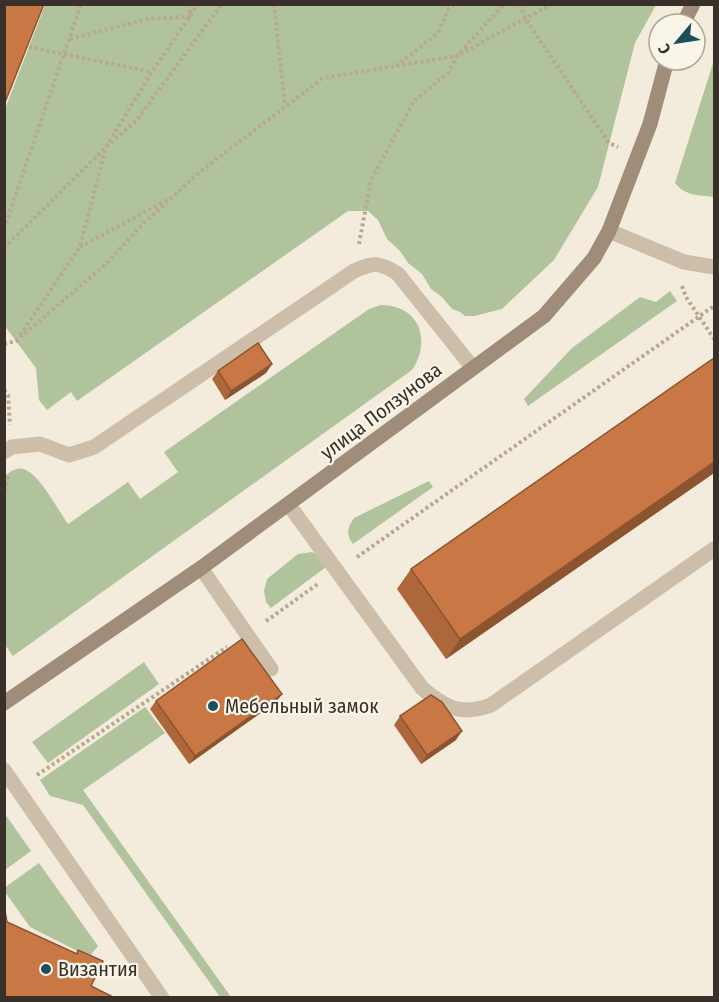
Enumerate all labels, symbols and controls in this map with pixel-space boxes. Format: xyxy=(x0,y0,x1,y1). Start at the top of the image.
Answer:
north arrow xyxy=(647,12,707,72)
text: С xyxy=(654,40,675,57)
street label: улица Ползунова xyxy=(316,358,446,464)
place label: Мебельный замок xyxy=(225,694,379,718)
marker: Мебельный замок xyxy=(206,699,220,713)
place label: Византия xyxy=(58,957,138,981)
marker: Византия xyxy=(39,962,53,976)

